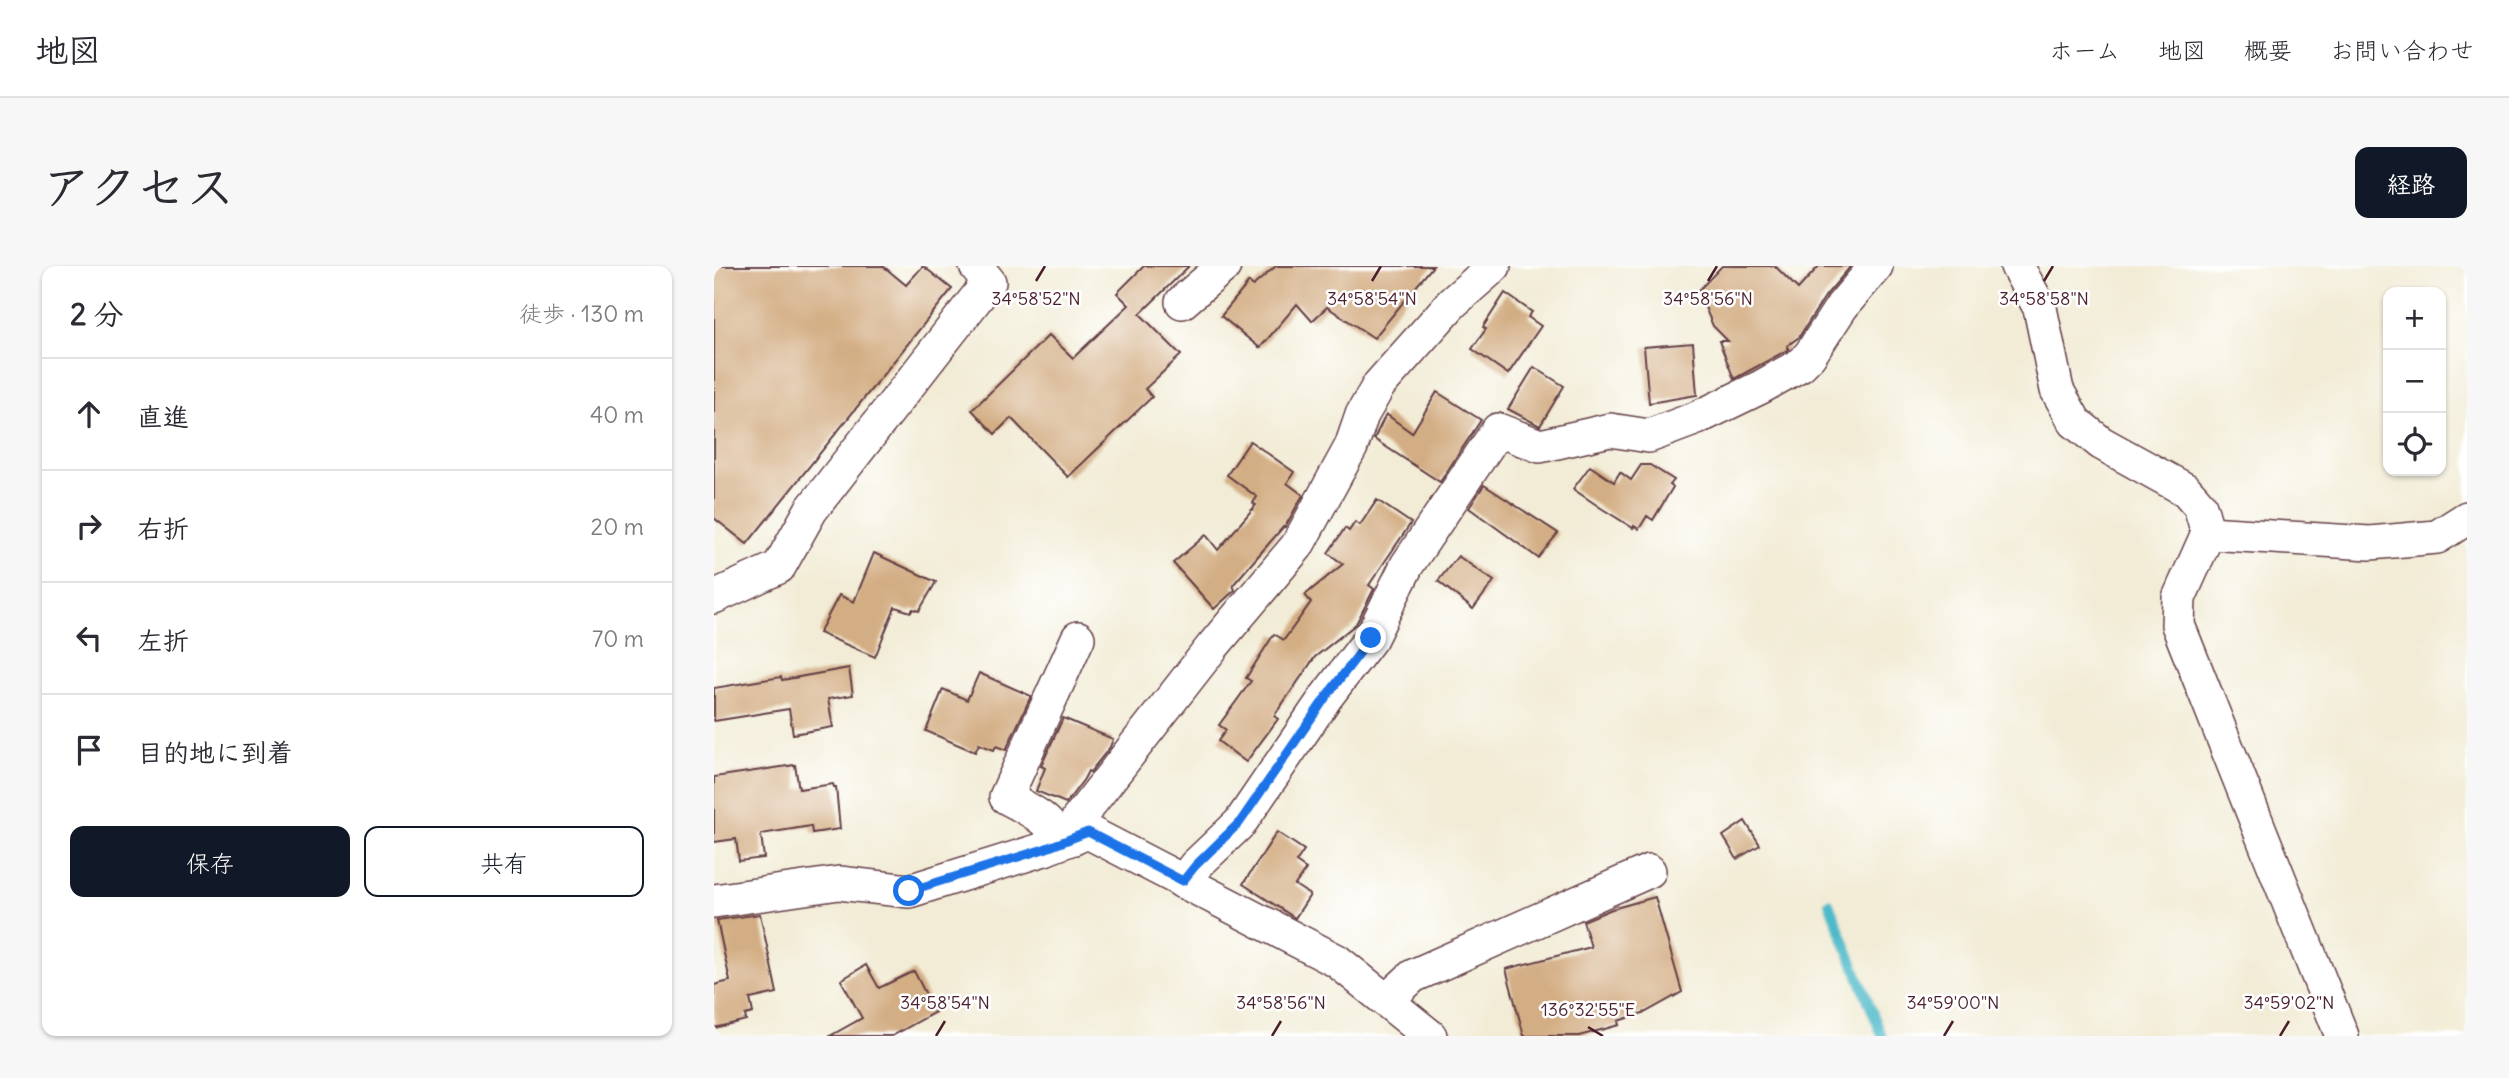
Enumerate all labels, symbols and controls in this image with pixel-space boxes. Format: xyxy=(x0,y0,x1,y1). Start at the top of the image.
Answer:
text: 地図 xyxy=(35,29,101,71)
text: ホーム xyxy=(2049,35,2120,65)
text: 地図 xyxy=(2158,35,2206,65)
text: 概要 xyxy=(2244,35,2292,65)
text: お問い合わせ xyxy=(2330,35,2474,65)
button: 経路 xyxy=(2355,147,2467,218)
text: アクセス xyxy=(42,156,235,217)
text: 34°58'52"N xyxy=(991,287,1081,310)
text: 34°58'54"N xyxy=(1327,287,1417,310)
text: 34°58'56"N xyxy=(1663,287,1753,310)
text: 34°58'58"N xyxy=(1999,287,2089,310)
map controls xyxy=(2383,287,2446,476)
button: + xyxy=(2383,287,2446,350)
text: 2 分 xyxy=(70,295,124,333)
text: 徒歩 · 130 m xyxy=(519,299,644,328)
button: − xyxy=(2383,350,2446,413)
icon: ahead xyxy=(70,395,108,433)
text: 直進 xyxy=(137,400,189,433)
text: 40 m xyxy=(590,400,644,429)
button: locate xyxy=(2383,413,2446,476)
icon: right xyxy=(70,507,108,545)
text: 右折 xyxy=(137,512,189,545)
text: 20 m xyxy=(591,512,644,541)
icon: left xyxy=(70,619,108,657)
route end xyxy=(1355,622,1386,653)
text: 左折 xyxy=(137,624,189,657)
text: 70 m xyxy=(592,624,644,653)
icon: arrive xyxy=(70,731,108,769)
text: 目的地に到着 xyxy=(137,736,293,769)
button: 保存 xyxy=(70,826,350,897)
button: 共有 xyxy=(364,826,644,897)
route start xyxy=(893,875,924,906)
text: 34°58'54"N xyxy=(900,991,990,1014)
text: 34°58'56"N xyxy=(1236,991,1326,1014)
text: 34°59'00"N xyxy=(1906,991,2000,1014)
text: 34°59'02"N xyxy=(2243,991,2335,1014)
text: 136°32'55"E xyxy=(1541,998,1635,1021)

